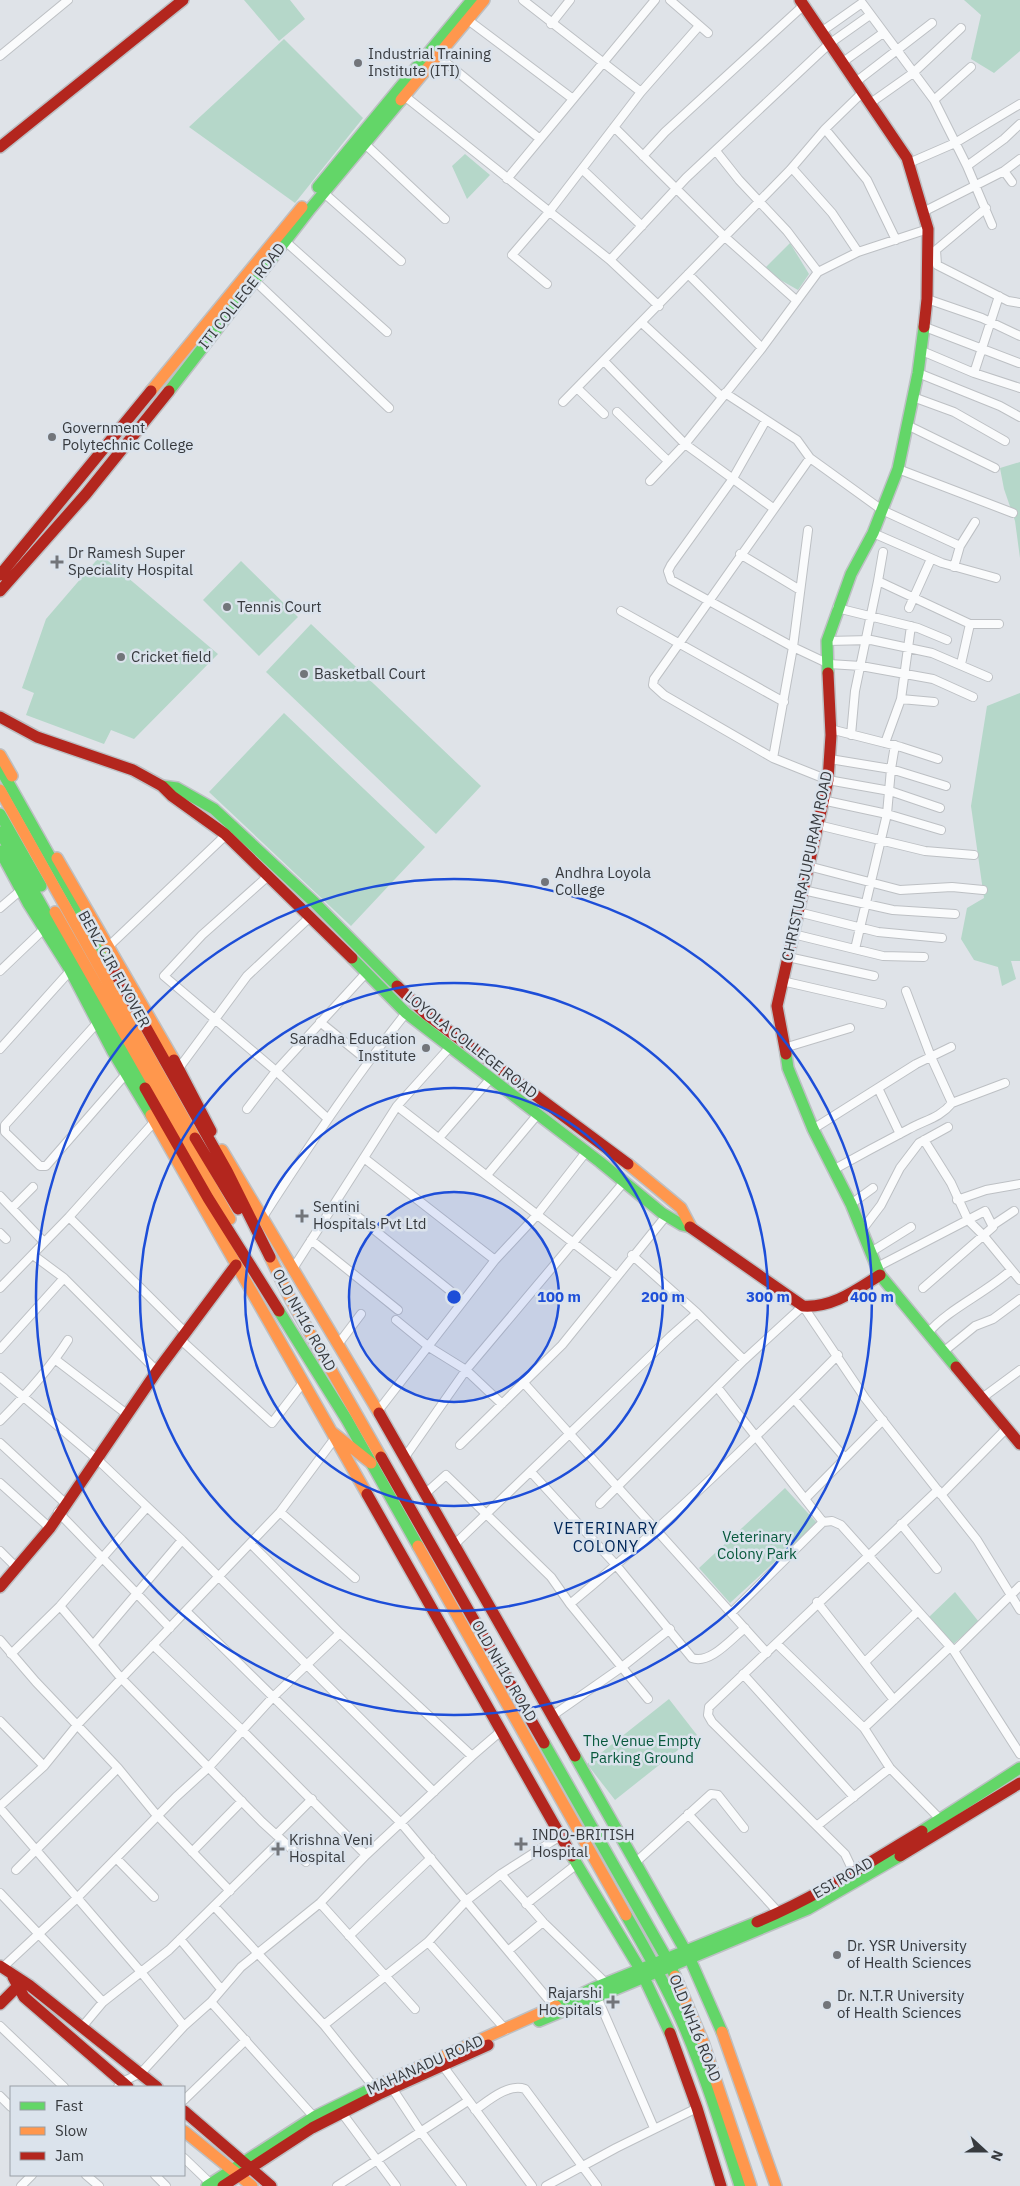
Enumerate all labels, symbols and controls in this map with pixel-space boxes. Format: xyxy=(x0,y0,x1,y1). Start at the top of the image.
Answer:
place label: Industrial Training Institute (ITI) xyxy=(368,44,491,80)
marker: Industrial Training Institute (ITI) xyxy=(352,57,364,69)
street label: ITI COLLEGE ROAD xyxy=(194,239,289,353)
place label: Government Polytechnic College xyxy=(62,418,194,454)
marker: Government Polytechnic College xyxy=(46,431,58,443)
place label: Dr Ramesh Super Speciality Hospital xyxy=(68,543,193,579)
marker: Dr Ramesh Super Speciality Hospital xyxy=(50,555,64,569)
place label: Tennis Court xyxy=(237,597,322,616)
marker: Tennis Court xyxy=(221,601,233,613)
place label: Cricket field xyxy=(131,647,211,666)
marker: Cricket field xyxy=(115,651,127,663)
place label: Basketball Court xyxy=(314,664,426,683)
marker: Basketball Court xyxy=(298,668,310,680)
street label: CHRISTURAJUPURAM ROAD xyxy=(777,769,836,963)
place label: Andhra Loyola College xyxy=(555,863,651,899)
marker: Andhra Loyola College xyxy=(539,876,551,888)
street label: BENZ CIR FLYOVER xyxy=(74,907,155,1031)
street label: LOYOLA COLLEGE ROAD xyxy=(401,987,541,1102)
place label: Saradha Education Institute xyxy=(290,1029,416,1065)
marker: Saradha Education Institute xyxy=(420,1042,432,1054)
place label: Sentini Hospitals Pvt Ltd xyxy=(313,1197,427,1233)
marker: Sentini Hospitals Pvt Ltd xyxy=(295,1209,309,1223)
street label: OLD NH16 ROAD xyxy=(268,1265,340,1374)
text: 100 m xyxy=(537,1287,581,1306)
text: 200 m xyxy=(641,1287,685,1306)
text: 300 m xyxy=(746,1287,790,1306)
text: 400 m xyxy=(850,1287,894,1306)
centre of rings xyxy=(445,1288,463,1306)
district label: VETERINARY COLONY xyxy=(554,1518,658,1556)
park label: Veterinary Colony Park xyxy=(717,1527,797,1563)
street label: OLD NH16 ROAD xyxy=(468,1617,541,1725)
park label: The Venue Empty Parking Ground xyxy=(583,1731,701,1767)
place label: INDO-BRITISH Hospital xyxy=(532,1825,635,1861)
place label: Krishna Veni Hospital xyxy=(289,1830,373,1866)
marker: INDO-BRITISH Hospital xyxy=(514,1837,528,1851)
marker: Krishna Veni Hospital xyxy=(271,1842,285,1856)
street label: ESI ROAD xyxy=(809,1853,876,1902)
place label: Dr. YSR University of Health Sciences xyxy=(847,1936,972,1972)
marker: Dr. YSR University of Health Sciences xyxy=(831,1949,843,1961)
street label: OLD NH16 ROAD xyxy=(665,1971,726,2084)
place label: Rajarshi Hospitals xyxy=(539,1983,602,2019)
place label: Dr. N.T.R University of Health Sciences xyxy=(837,1986,965,2022)
marker: Rajarshi Hospitals xyxy=(606,1995,620,2009)
marker: Dr. N.T.R University of Health Sciences xyxy=(821,1999,833,2011)
street label: MAHANADU ROAD xyxy=(364,2030,486,2099)
legend xyxy=(10,2086,185,2176)
text: Fast xyxy=(55,2096,83,2115)
text: Slow xyxy=(55,2121,88,2140)
north arrow xyxy=(960,2126,1010,2176)
text: Jam xyxy=(55,2146,84,2165)
text: N xyxy=(987,2148,1007,2164)

